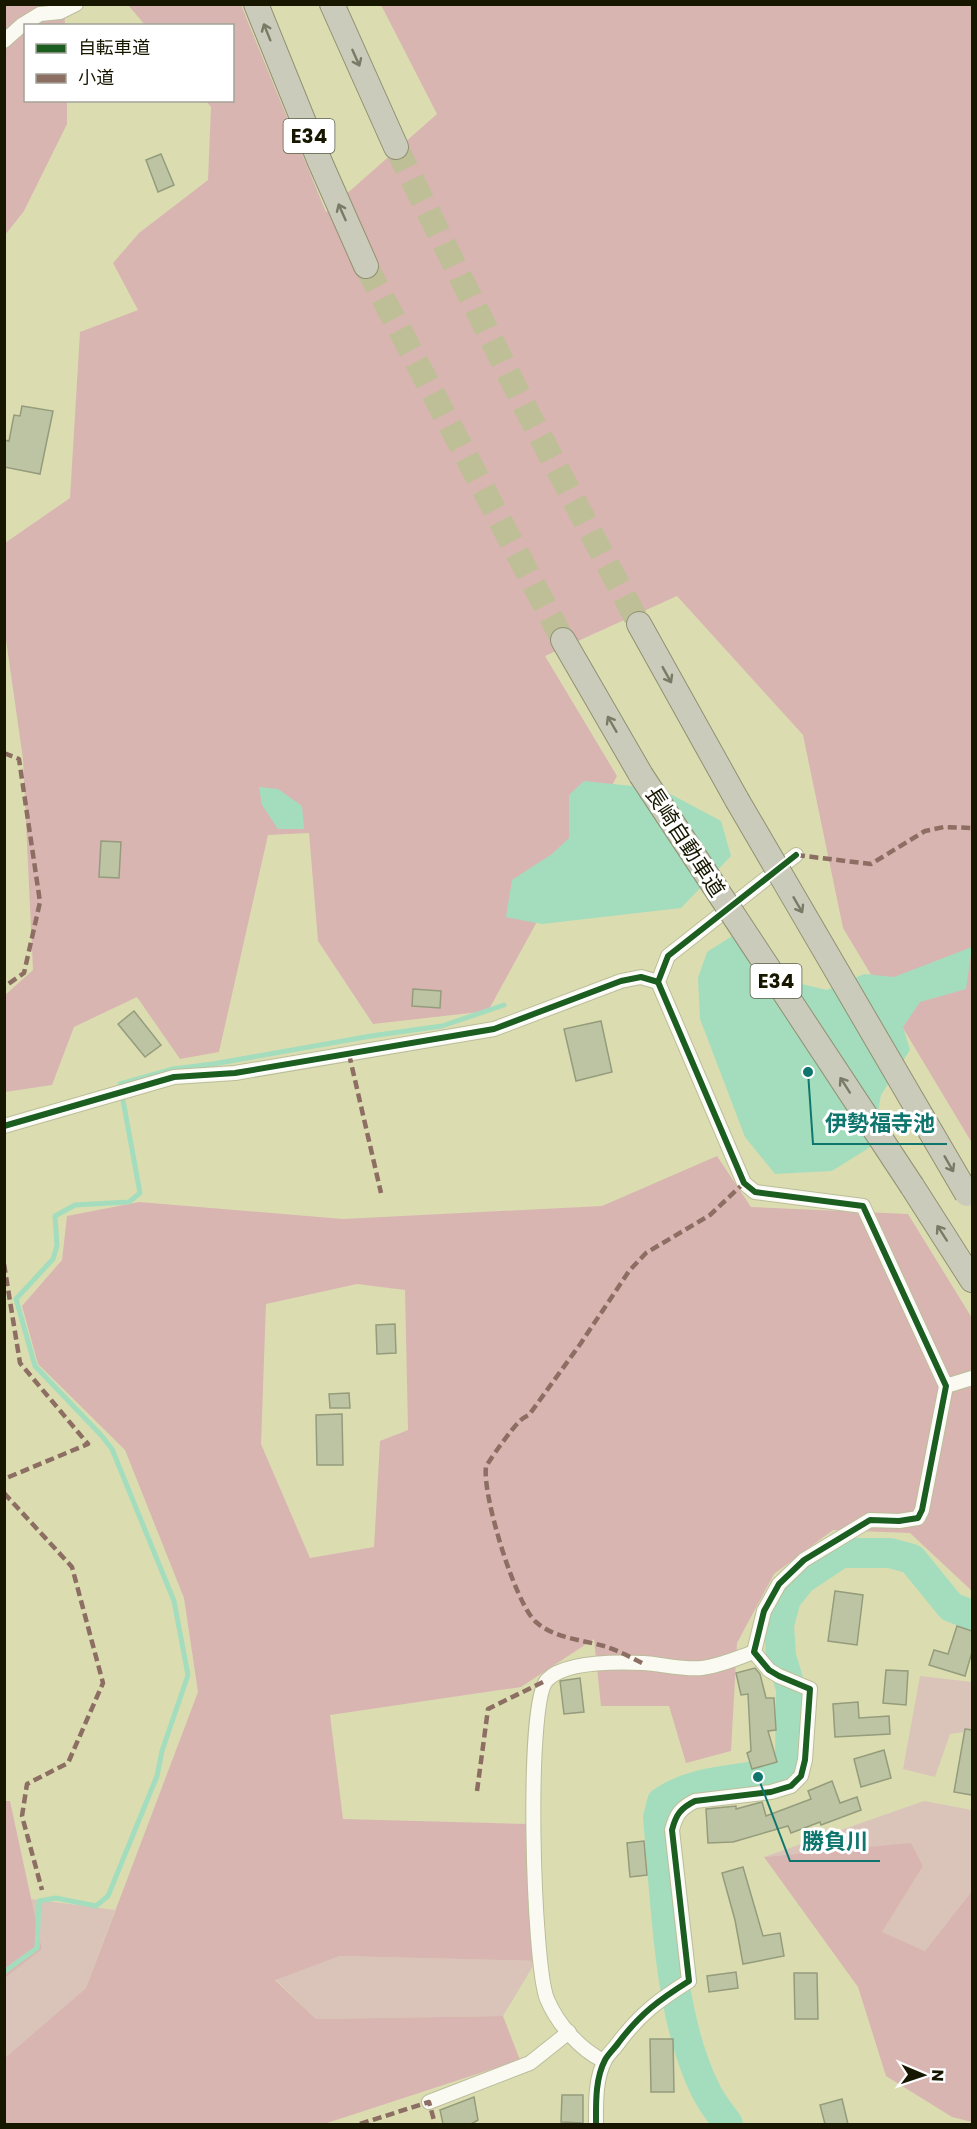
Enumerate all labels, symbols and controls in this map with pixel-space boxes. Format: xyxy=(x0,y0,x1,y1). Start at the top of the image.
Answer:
one-way arrow xyxy=(261,23,272,42)
legend xyxy=(24,24,234,102)
text: 自転車道 xyxy=(78,35,150,60)
one-way arrow xyxy=(351,48,362,66)
text: 小道 xyxy=(78,65,114,90)
road number: E34 xyxy=(284,119,334,153)
one-way arrow xyxy=(336,203,347,222)
one-way arrow xyxy=(661,666,673,683)
one-way arrow xyxy=(605,716,617,733)
street label: 長崎自動車道 xyxy=(639,781,732,902)
one-way arrow xyxy=(793,896,805,913)
road number: E34 xyxy=(750,964,802,998)
one-way arrow xyxy=(839,1077,851,1094)
callout: 伊勢福寺池 xyxy=(813,1104,947,1144)
text: 伊勢福寺池 xyxy=(825,1108,935,1139)
one-way arrow xyxy=(944,1155,956,1172)
one-way arrow xyxy=(936,1225,948,1242)
callout: 勝負川 xyxy=(790,1821,880,1861)
text: 勝負川 xyxy=(802,1826,868,1857)
north arrow xyxy=(893,2045,953,2105)
text: N xyxy=(926,2069,949,2082)

